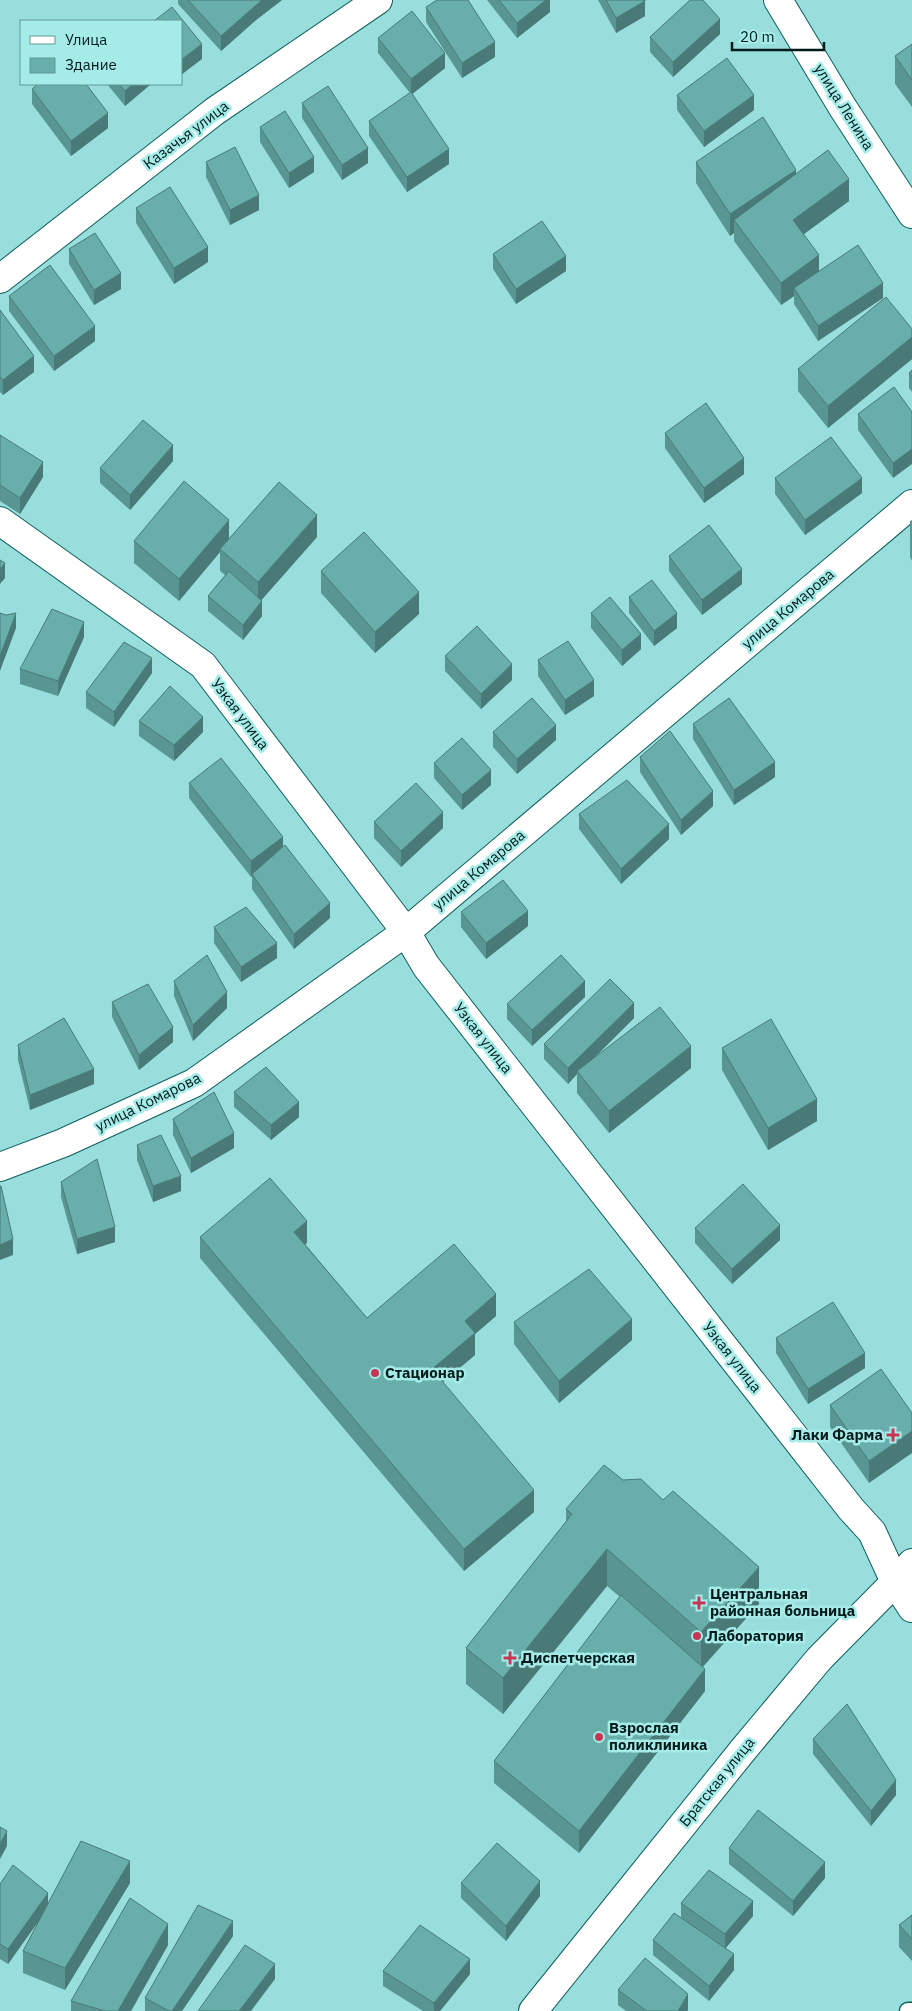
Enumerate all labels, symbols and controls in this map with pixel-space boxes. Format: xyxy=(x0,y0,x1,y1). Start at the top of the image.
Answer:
legend xyxy=(20,20,182,85)
scale bar xyxy=(732,20,824,52)
text: 20 m xyxy=(740,27,775,46)
text: Улица xyxy=(65,30,107,49)
text: Здание xyxy=(65,55,117,74)
street label: улица Ленина xyxy=(810,60,878,153)
street label: Казачья улица xyxy=(139,96,232,173)
street label: улица Комарова xyxy=(738,564,838,653)
street label: Узкая улица xyxy=(207,674,274,753)
street label: улица Комарова xyxy=(429,825,529,914)
street label: Узкая улица xyxy=(450,998,517,1077)
street label: улица Комарова xyxy=(92,1068,204,1135)
street label: Узкая улица xyxy=(699,1317,766,1396)
place label: Стационар xyxy=(385,1363,465,1382)
marker: Стационар xyxy=(369,1367,381,1379)
place label: Лаки Фарма xyxy=(791,1425,883,1444)
marker: Лаки Фарма xyxy=(887,1429,899,1441)
place label: Центральная районная больница xyxy=(710,1584,856,1620)
marker: Центральная районная больница xyxy=(692,1596,706,1610)
place label: Лаборатория xyxy=(707,1626,804,1645)
marker: Лаборатория xyxy=(691,1630,703,1642)
place label: Диспетчерская xyxy=(521,1648,635,1667)
marker: Диспетчерская xyxy=(503,1651,517,1665)
place label: Взрослая поликлиника xyxy=(609,1718,708,1754)
marker: Взрослая поликлиника xyxy=(593,1731,605,1743)
street label: Братская улица xyxy=(675,1733,758,1830)

